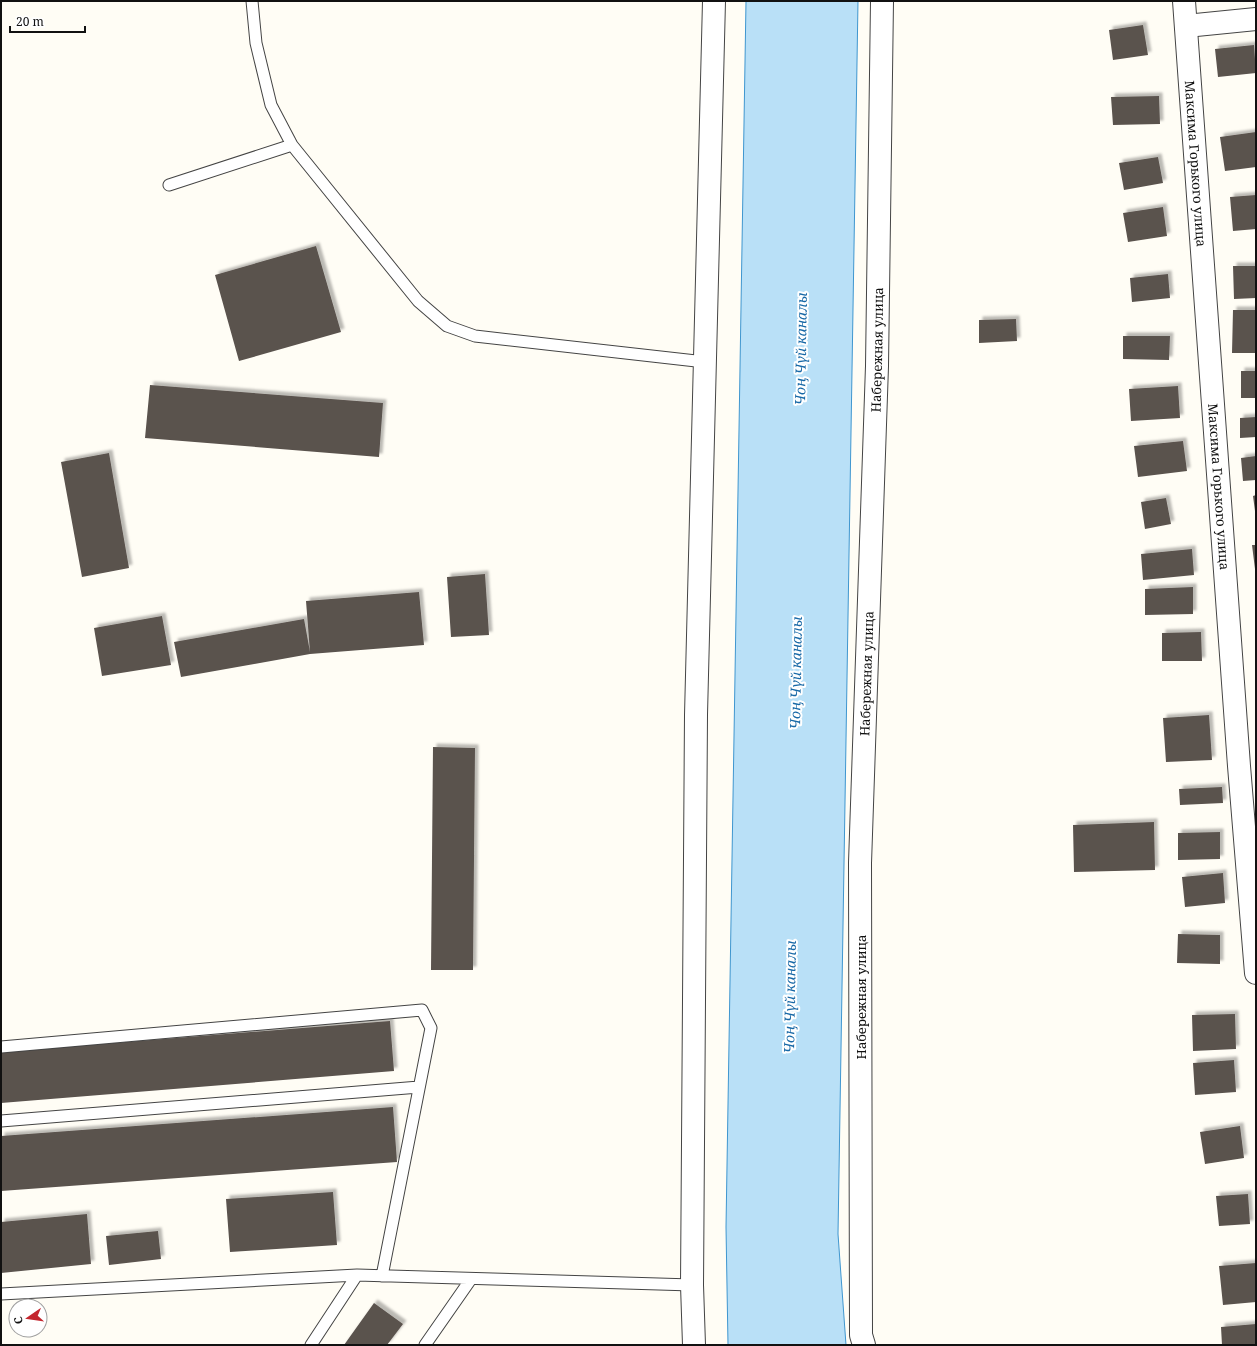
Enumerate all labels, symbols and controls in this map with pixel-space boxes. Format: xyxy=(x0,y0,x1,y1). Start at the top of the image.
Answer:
scale bar xyxy=(10,8,85,34)
text: 20 m xyxy=(16,13,44,30)
street label: Максима Горького улица xyxy=(1181,80,1211,247)
street label: Набережная улица xyxy=(866,287,887,413)
water label: Чоң Чүй каналы xyxy=(790,292,811,406)
street label: Максима Горького улица xyxy=(1204,403,1234,571)
street label: Набережная улица xyxy=(855,611,878,736)
water label: Чоң Чүй каналы xyxy=(785,616,806,730)
street label: Набережная улица xyxy=(852,935,870,1059)
water label: Чоң Чүй каналы xyxy=(779,940,800,1054)
north arrow xyxy=(8,1298,48,1338)
text: С xyxy=(10,1315,26,1326)

